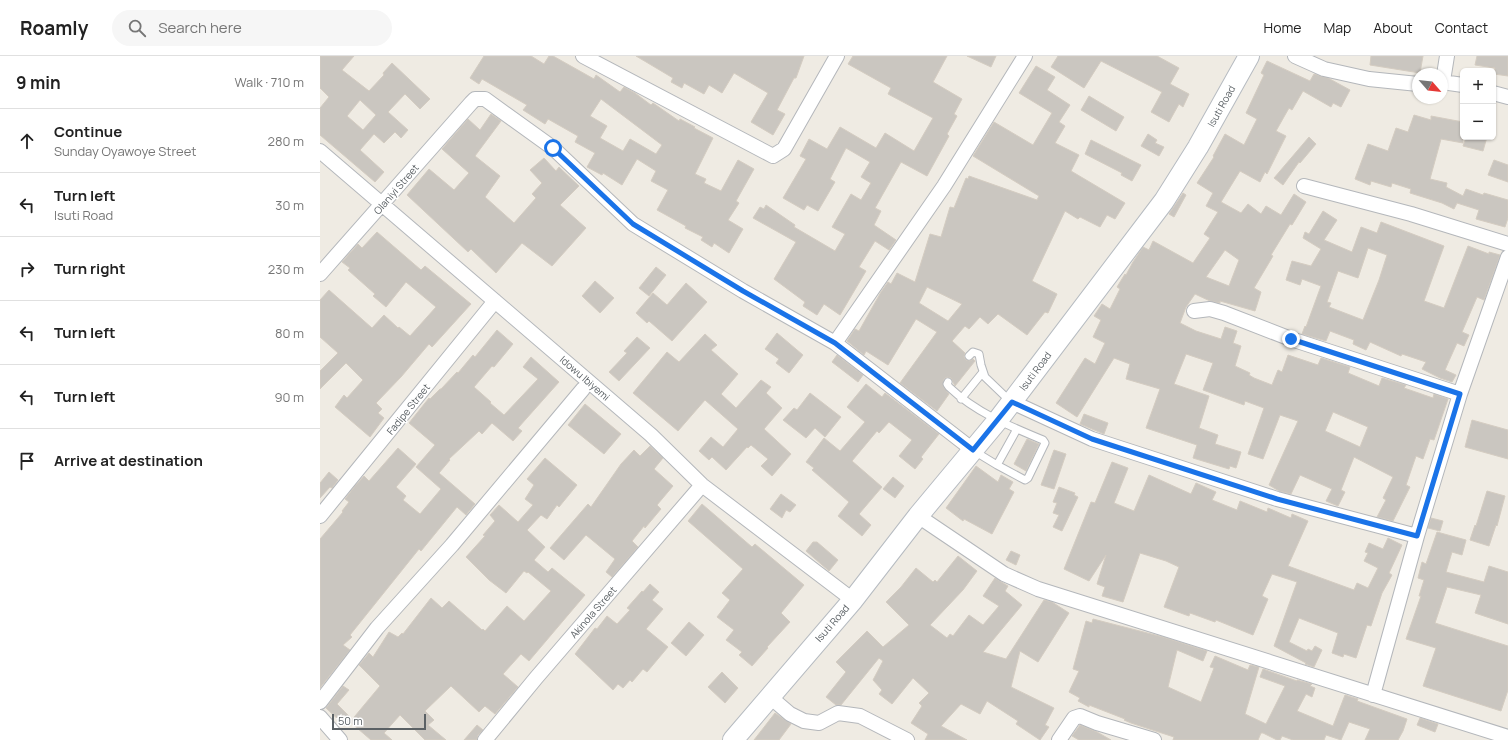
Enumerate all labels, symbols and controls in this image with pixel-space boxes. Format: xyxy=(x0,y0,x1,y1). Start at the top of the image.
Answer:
search box xyxy=(112,10,392,46)
text: Roamly xyxy=(20,15,88,41)
icon: search xyxy=(126,17,148,39)
text: Search here xyxy=(158,17,242,38)
text: Home xyxy=(1264,18,1301,37)
text: Map xyxy=(1323,18,1351,37)
text: About xyxy=(1373,18,1413,37)
text: Contact xyxy=(1435,18,1488,37)
north arrow xyxy=(1412,68,1448,104)
map controls xyxy=(1460,68,1496,140)
button: + xyxy=(1460,68,1496,104)
text: 9 min xyxy=(16,71,61,94)
text: Walk · 710 m xyxy=(234,73,304,91)
street label: Isuti Road xyxy=(1204,83,1238,129)
button: − xyxy=(1460,104,1496,140)
text: Continue xyxy=(54,121,122,142)
icon: ahead xyxy=(16,130,38,152)
text: 280 m xyxy=(267,132,304,150)
route start xyxy=(544,139,562,157)
text: Sunday Oyawoye Street xyxy=(54,142,197,160)
street label: Olaniyi Street xyxy=(370,161,422,217)
text: Turn left xyxy=(54,185,116,206)
icon: left xyxy=(16,194,38,216)
text: 30 m xyxy=(275,196,304,214)
text: Isuti Road xyxy=(54,206,113,224)
icon: right xyxy=(16,258,38,280)
text: Turn right xyxy=(54,258,125,279)
text: 230 m xyxy=(268,260,304,278)
icon: left xyxy=(16,322,38,344)
text: Turn left xyxy=(54,322,116,343)
text: 80 m xyxy=(275,324,304,342)
route end xyxy=(1282,330,1300,348)
street label: Isuti Road xyxy=(1016,349,1054,393)
street label: Idowu Ibiyemi xyxy=(557,352,613,404)
street label: Fadipe Street xyxy=(383,381,433,437)
icon: left xyxy=(16,386,38,408)
text: Turn left xyxy=(54,386,116,407)
text: 90 m xyxy=(274,388,304,406)
icon: arrive xyxy=(16,450,38,472)
text: Arrive at destination xyxy=(54,450,203,471)
street label: Akinola Street xyxy=(566,583,620,641)
street label: Isuti Road xyxy=(812,601,852,645)
scale bar xyxy=(332,712,426,731)
text: 50 m xyxy=(338,713,363,728)

